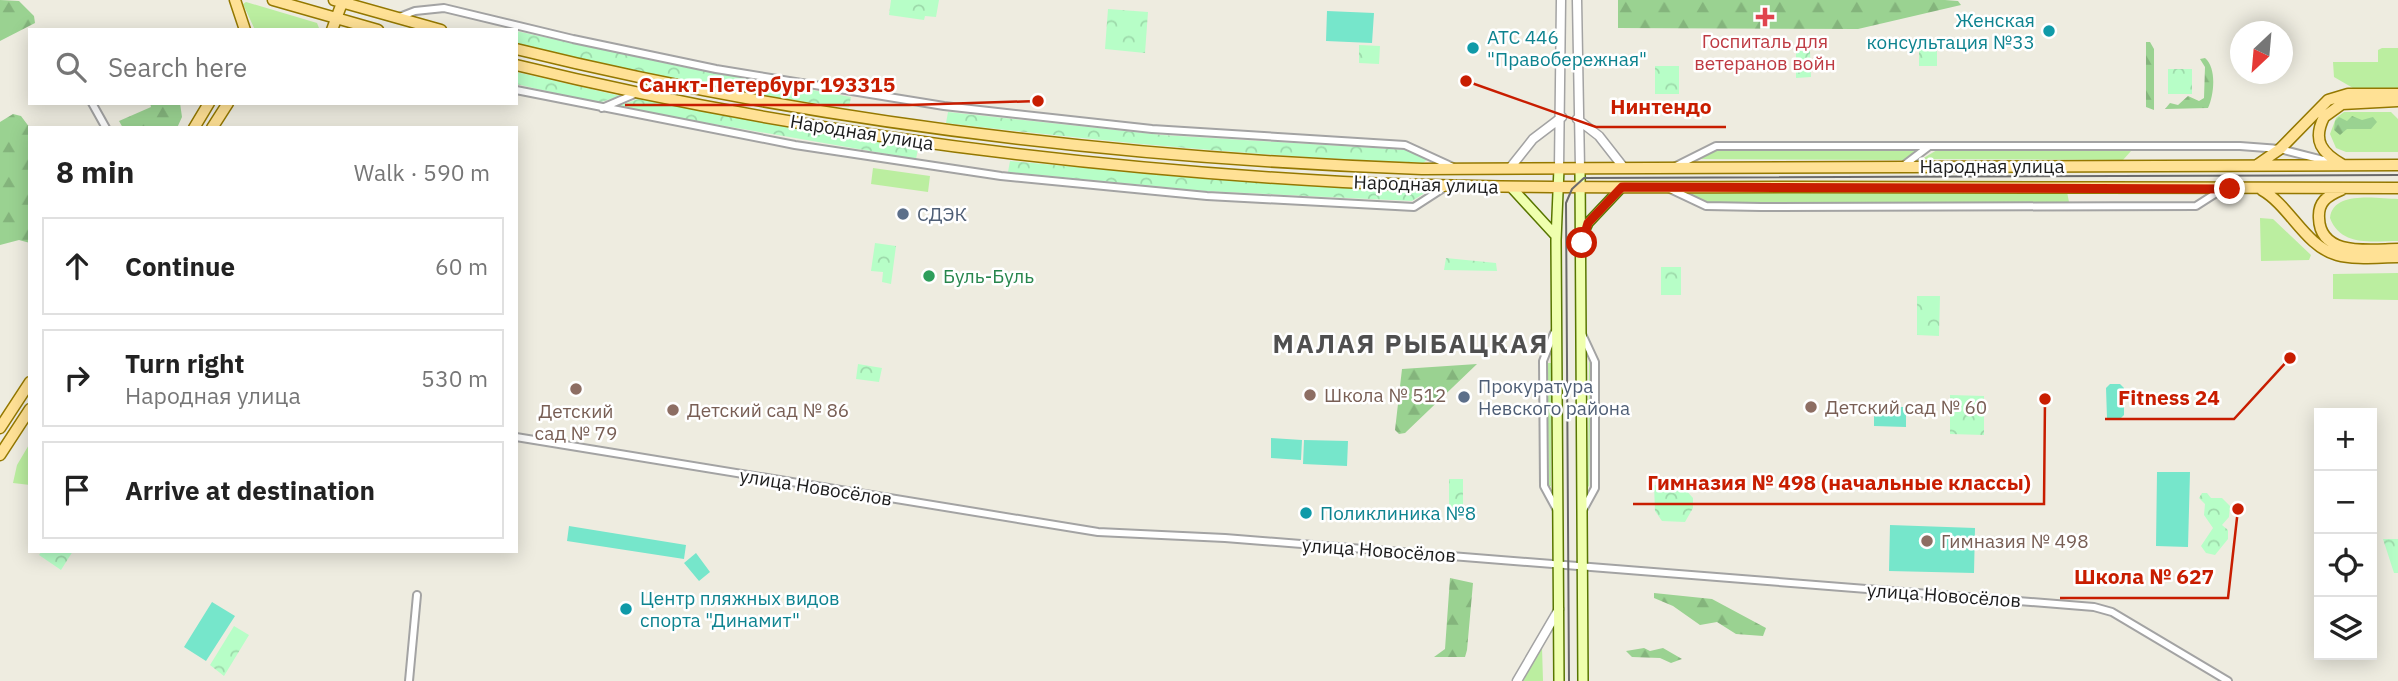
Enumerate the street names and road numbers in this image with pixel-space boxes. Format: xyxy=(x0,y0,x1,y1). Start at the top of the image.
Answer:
street label: Народная улица xyxy=(788,109,936,155)
street label: Народная улица xyxy=(1919,154,2065,178)
street label: Народная улица xyxy=(1353,169,1499,199)
street label: улица Новосёлов xyxy=(738,463,894,511)
street label: улица Новосёлов xyxy=(1301,533,1457,567)
street label: улица Новосёлов xyxy=(1866,578,2022,612)

